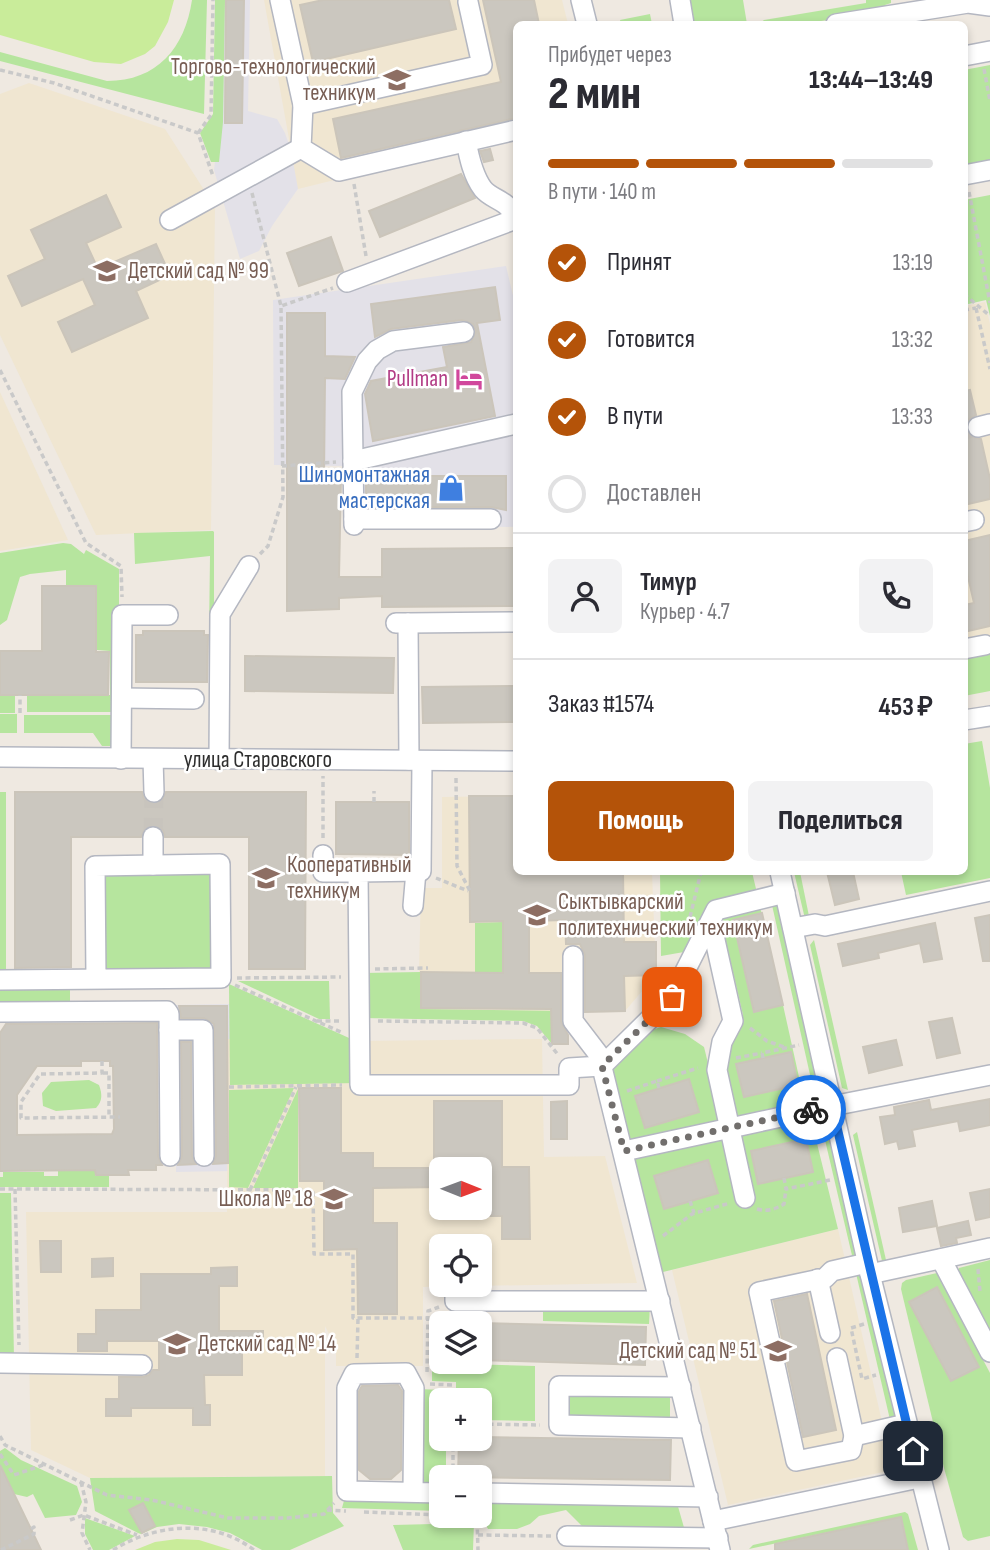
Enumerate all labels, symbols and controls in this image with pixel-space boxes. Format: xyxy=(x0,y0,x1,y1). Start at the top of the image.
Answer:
text: Прибудет через xyxy=(548,41,672,69)
place label: Торгово-технологический техникум xyxy=(171,53,376,107)
school or university icon: Торгово-технологический техникум xyxy=(382,65,412,95)
text: 13:44–13:49 xyxy=(809,65,933,96)
text: 2 мин xyxy=(548,67,641,122)
text: В пути · 140 m xyxy=(548,178,656,206)
icon: check xyxy=(548,244,586,282)
text: Принят xyxy=(607,247,672,278)
text: 13:19 xyxy=(893,249,933,277)
school or university icon: Детский сад № 99 xyxy=(92,256,122,286)
place label: Детский сад № 99 xyxy=(128,257,269,285)
icon: check xyxy=(548,321,586,359)
text: Готовится xyxy=(607,324,695,355)
text: 13:32 xyxy=(892,326,933,354)
hotel icon: Pullman xyxy=(454,364,484,394)
place label: Pullman xyxy=(387,365,448,393)
icon: check xyxy=(548,398,586,436)
text: В пути xyxy=(607,401,663,432)
text: 13:33 xyxy=(892,403,933,431)
place label: Шиномонтажная мастерская xyxy=(299,461,430,515)
shop icon: Шиномонтажная мастерская xyxy=(436,473,466,503)
text: Доставлен xyxy=(607,478,701,509)
button: person xyxy=(548,559,622,633)
button: phone xyxy=(859,559,933,633)
text: Тимур xyxy=(640,567,697,598)
text: Курьер · 4.7 xyxy=(640,598,730,626)
text: Заказ #1574 xyxy=(548,689,654,720)
text: 453 ₽ xyxy=(879,692,933,723)
street label: улица Старовского xyxy=(184,746,332,774)
button: Помощь xyxy=(548,781,734,861)
button: Поделиться xyxy=(748,781,933,861)
place label: Кооперативный техникум xyxy=(287,851,412,905)
school or university icon: Кооперативный техникум xyxy=(251,863,281,893)
place label: Сыктывкарский политехнический техникум xyxy=(558,888,773,942)
school or university icon: Сыктывкарский политехнический техникум xyxy=(522,900,552,930)
pin xyxy=(642,967,702,1027)
icon: bag xyxy=(653,978,691,1016)
courier xyxy=(776,1075,846,1145)
icon: bike xyxy=(792,1091,830,1129)
north arrow xyxy=(429,1157,492,1220)
map controls xyxy=(429,1157,492,1528)
school or university icon: Школа № 18 xyxy=(319,1184,349,1214)
place label: Школа № 18 xyxy=(218,1185,313,1213)
button: locate xyxy=(429,1234,492,1297)
button: layers xyxy=(429,1311,492,1374)
school or university icon: Детский сад № 14 xyxy=(162,1329,192,1359)
place label: Детский сад № 14 xyxy=(198,1330,337,1358)
school or university icon: Детский сад № 51 xyxy=(763,1336,793,1366)
place label: Детский сад № 51 xyxy=(619,1337,757,1365)
button: + xyxy=(429,1388,492,1451)
pin xyxy=(883,1421,943,1481)
icon: home xyxy=(894,1432,932,1470)
button: − xyxy=(429,1465,492,1528)

